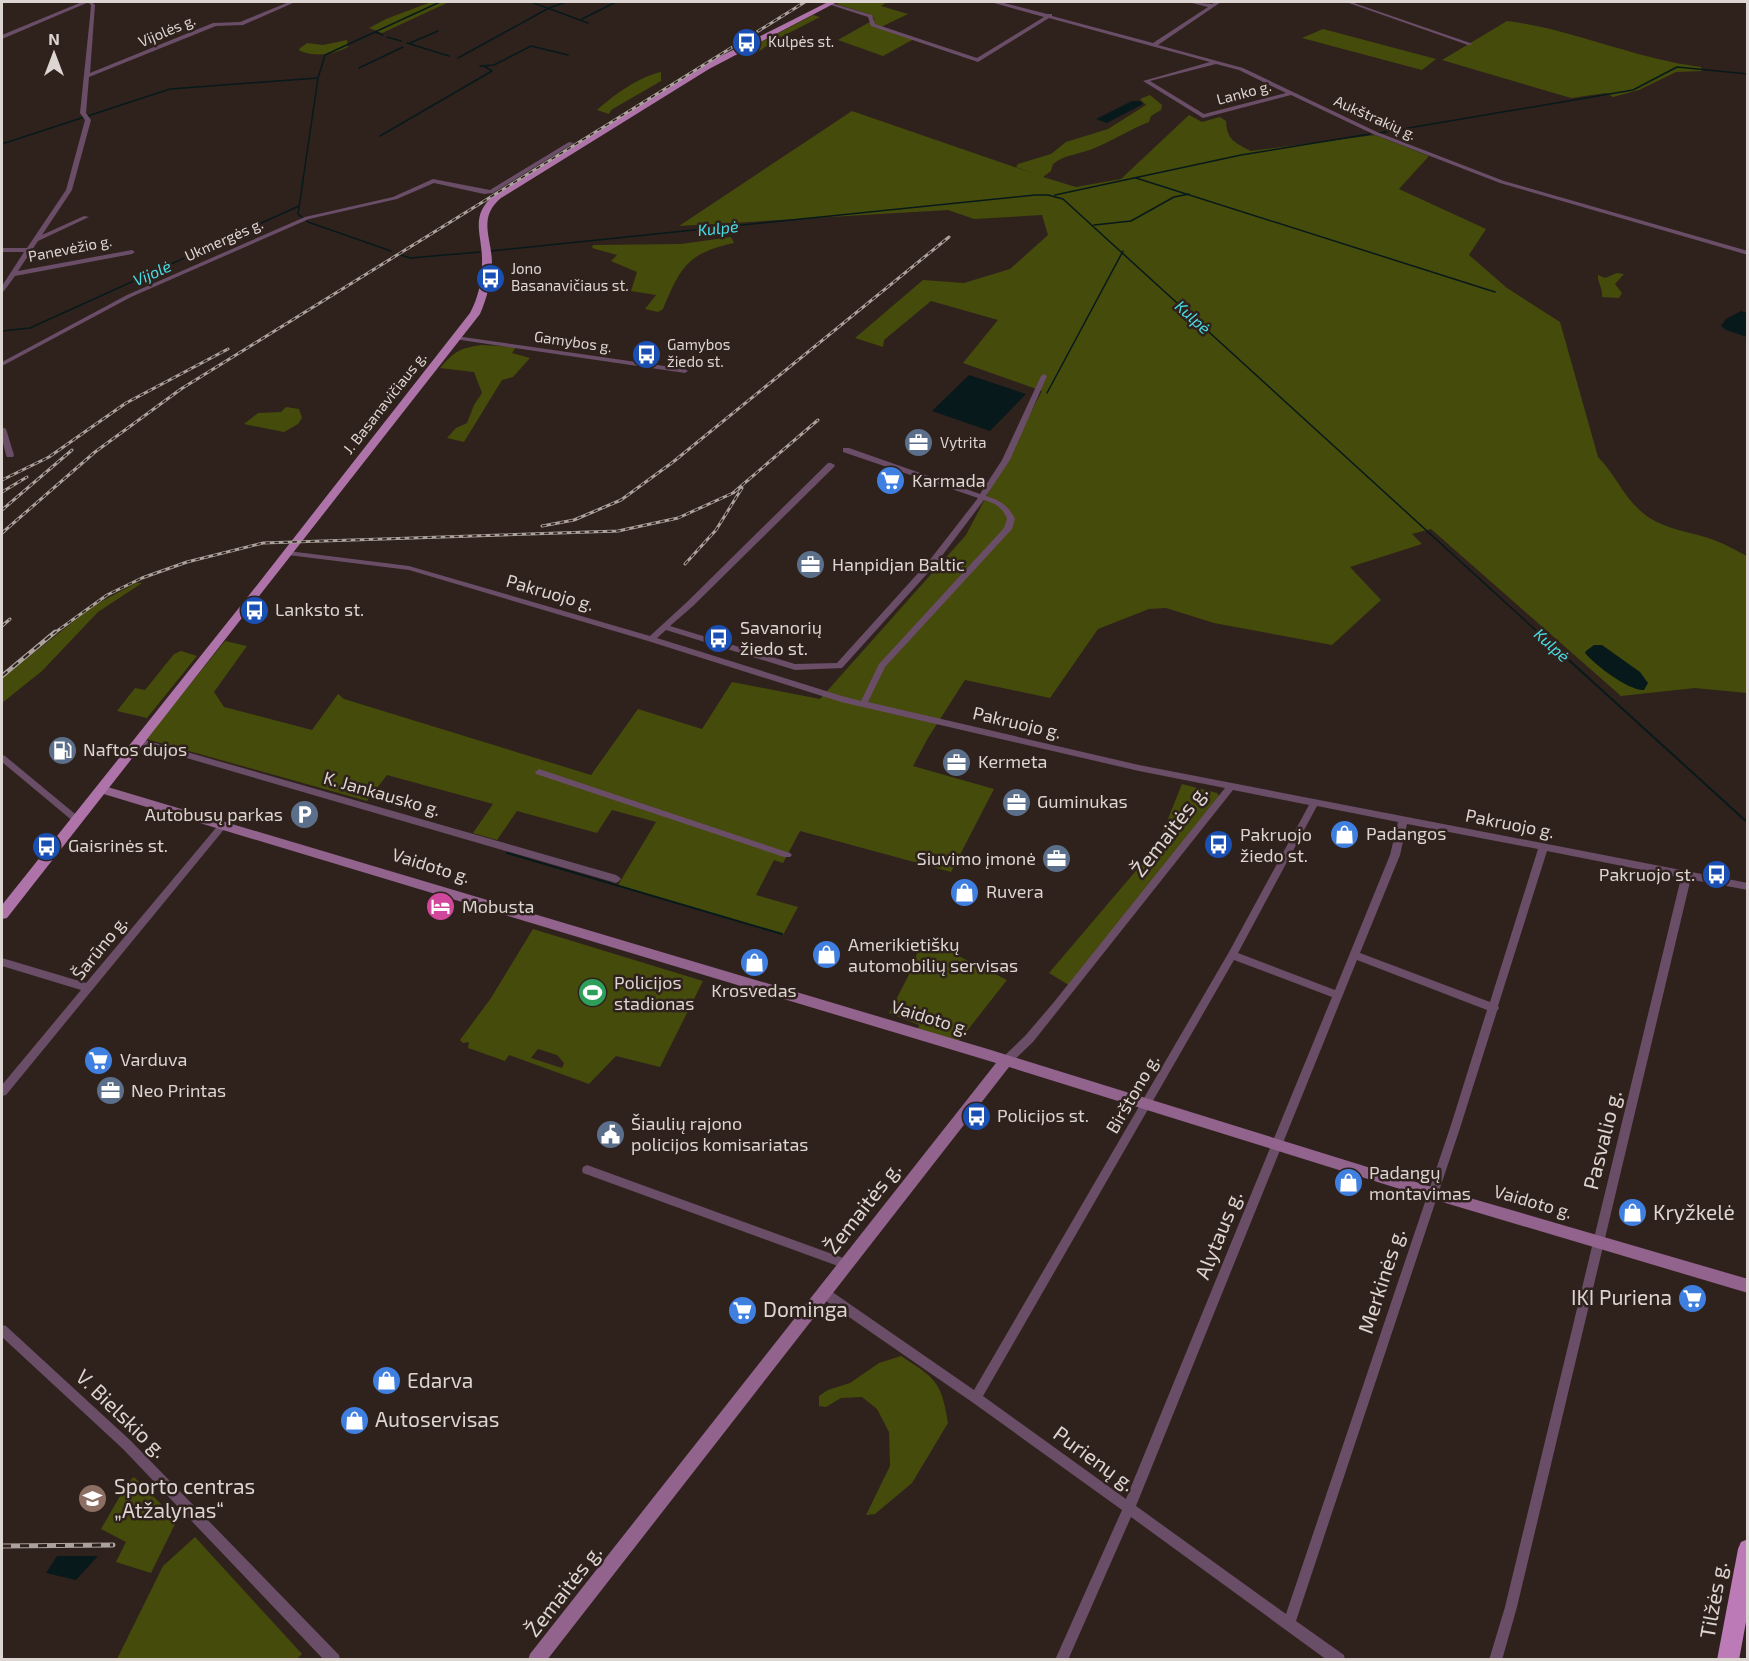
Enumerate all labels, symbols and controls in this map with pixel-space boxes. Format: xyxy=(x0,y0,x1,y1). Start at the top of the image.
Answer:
street label: Vijolės g. xyxy=(135,10,198,51)
north arrow xyxy=(24,24,84,84)
bus stop icon: Kulpės st. xyxy=(731,26,763,58)
text: N xyxy=(48,29,60,48)
place label: Kulpės st. xyxy=(768,32,834,50)
street label: Lanko g. xyxy=(1214,76,1273,108)
street label: Aukštrakių g. xyxy=(1331,91,1419,143)
street label: Ukmergės g. xyxy=(182,214,266,264)
water label: Kulpė xyxy=(697,216,740,239)
street label: Panevėžio g. xyxy=(27,231,113,265)
water label: Vijolė xyxy=(130,256,175,290)
place label: Jono Basanavičiaus st. xyxy=(511,259,629,294)
bus stop icon: Jono Basanavičiaus st. xyxy=(474,262,506,294)
water label: Kulpė xyxy=(1172,296,1215,338)
street label: Gamybos g. xyxy=(533,327,613,355)
place label: Gamybos žiedo st. xyxy=(667,335,730,370)
bus stop icon: Gamybos žiedo st. xyxy=(630,338,662,370)
street label: J. Basanavičiaus g. xyxy=(339,348,430,457)
office icon: Vytrita xyxy=(903,427,935,459)
place label: Vytrita xyxy=(940,433,986,451)
supermarket icon: Karmada xyxy=(875,465,907,497)
place label: Karmada xyxy=(912,469,986,491)
office icon: Hanpidjan Baltic xyxy=(795,549,827,581)
place label: Hanpidjan Baltic xyxy=(832,553,965,575)
street label: Pakruojo g. xyxy=(504,569,597,615)
bus stop icon: Lanksto st. xyxy=(238,594,270,626)
place label: Lanksto st. xyxy=(275,598,364,620)
place label: Savanorių žiedo st. xyxy=(740,616,822,659)
bus stop icon: Savanorių žiedo st. xyxy=(703,622,735,654)
water label: Kulpė xyxy=(1531,624,1574,666)
street label: Pakruojo g. xyxy=(971,701,1064,743)
fuel station icon: Naftos dujos xyxy=(46,734,78,766)
place label: Naftos dujos xyxy=(83,738,187,760)
office icon: Kermeta xyxy=(941,746,973,778)
place label: Kermeta xyxy=(978,750,1047,772)
street label: K. Jankausko g. xyxy=(321,766,443,820)
street label: Žemaitės g. xyxy=(1125,779,1212,881)
office icon: Guminukas xyxy=(1000,786,1032,818)
place label: Guminukas xyxy=(1037,790,1128,812)
parking icon: Autobusų parkas xyxy=(288,799,320,831)
place label: Autobusų parkas xyxy=(145,803,283,825)
street label: Pakruojo g. xyxy=(1464,804,1557,842)
shop icon: Padangos xyxy=(1329,818,1361,850)
place label: Padangos xyxy=(1366,822,1446,844)
place label: Pakruojo žiedo st. xyxy=(1240,823,1312,866)
bus stop icon: Pakruojo žiedo st. xyxy=(1203,829,1235,861)
bus stop icon: Gaisrinės st. xyxy=(31,830,63,862)
place label: Gaisrinės st. xyxy=(68,834,168,856)
street label: Vaidoto g. xyxy=(390,843,473,887)
office icon: Siuvimo įmonė xyxy=(1041,843,1073,875)
place label: Siuvimo įmonė xyxy=(917,847,1036,869)
bus stop icon: Pakruojo st. xyxy=(1700,859,1732,891)
place label: Pakruojo st. xyxy=(1599,863,1695,885)
shop icon: Ruvera xyxy=(949,876,981,908)
place label: Ruvera xyxy=(986,880,1044,902)
hotel icon: Mobusta xyxy=(425,891,457,923)
place label: Mobusta xyxy=(462,895,534,917)
street label: Šarūno g. xyxy=(67,911,132,984)
place label: Amerikietiškų automobilių servisas xyxy=(848,933,1018,976)
shop icon: Amerikietiškų automobilių servisas xyxy=(811,939,843,971)
shop icon: Krosvedas xyxy=(738,946,770,978)
place label: Policijos stadionas xyxy=(614,971,694,1014)
sports icon: Policijos stadionas xyxy=(577,977,609,1009)
place label: Krosvedas xyxy=(711,979,797,1001)
street label: Vaidoto g. xyxy=(889,995,972,1039)
supermarket icon: Varduva xyxy=(83,1044,115,1076)
place label: Varduva xyxy=(120,1048,187,1070)
street label: Birštono g. xyxy=(1101,1050,1164,1137)
office icon: Neo Printas xyxy=(94,1075,126,1107)
place label: Neo Printas xyxy=(131,1079,226,1101)
street label: Pasvalio g. xyxy=(1577,1087,1626,1192)
bus stop icon: Policijos st. xyxy=(960,1100,992,1132)
place label: Policijos st. xyxy=(997,1104,1089,1126)
place label: Šiaulių rajono policijos komisariatas xyxy=(631,1112,808,1155)
public building icon: Šiaulių rajono policijos komisariatas xyxy=(594,1118,626,1150)
street label: Žemaitės g. xyxy=(818,1156,905,1258)
place label: Padangų montavimas xyxy=(1369,1161,1471,1204)
shop icon: Padangų montavimas xyxy=(1332,1167,1364,1199)
street label: Vaidoto g. xyxy=(1492,1179,1575,1223)
street label: Alytaus g. xyxy=(1189,1186,1247,1282)
shop icon: Kryžkelė xyxy=(1616,1197,1648,1229)
place label: Kryžkelė xyxy=(1653,1199,1735,1224)
street label: Merkinės g. xyxy=(1352,1225,1409,1336)
supermarket icon: IKI Puriena xyxy=(1677,1282,1709,1314)
place label: IKI Puriena xyxy=(1571,1284,1672,1309)
supermarket icon: Dominga xyxy=(726,1294,758,1326)
place label: Dominga xyxy=(763,1296,848,1321)
street label: V. Bielskio g. xyxy=(71,1363,173,1462)
shop icon: Edarva xyxy=(370,1365,402,1397)
place label: Edarva xyxy=(407,1367,473,1392)
shop icon: Autoservisas xyxy=(338,1404,370,1436)
place label: Autoservisas xyxy=(375,1406,500,1431)
street label: Purienų g. xyxy=(1049,1420,1141,1496)
place label: Sporto centras „Atžalynas“ xyxy=(114,1473,255,1522)
school or university icon: Sporto centras „Atžalynas“ xyxy=(77,1483,109,1515)
street label: Žemaitės g. xyxy=(519,1539,606,1641)
street label: Tilžės g. xyxy=(1693,1559,1732,1640)

